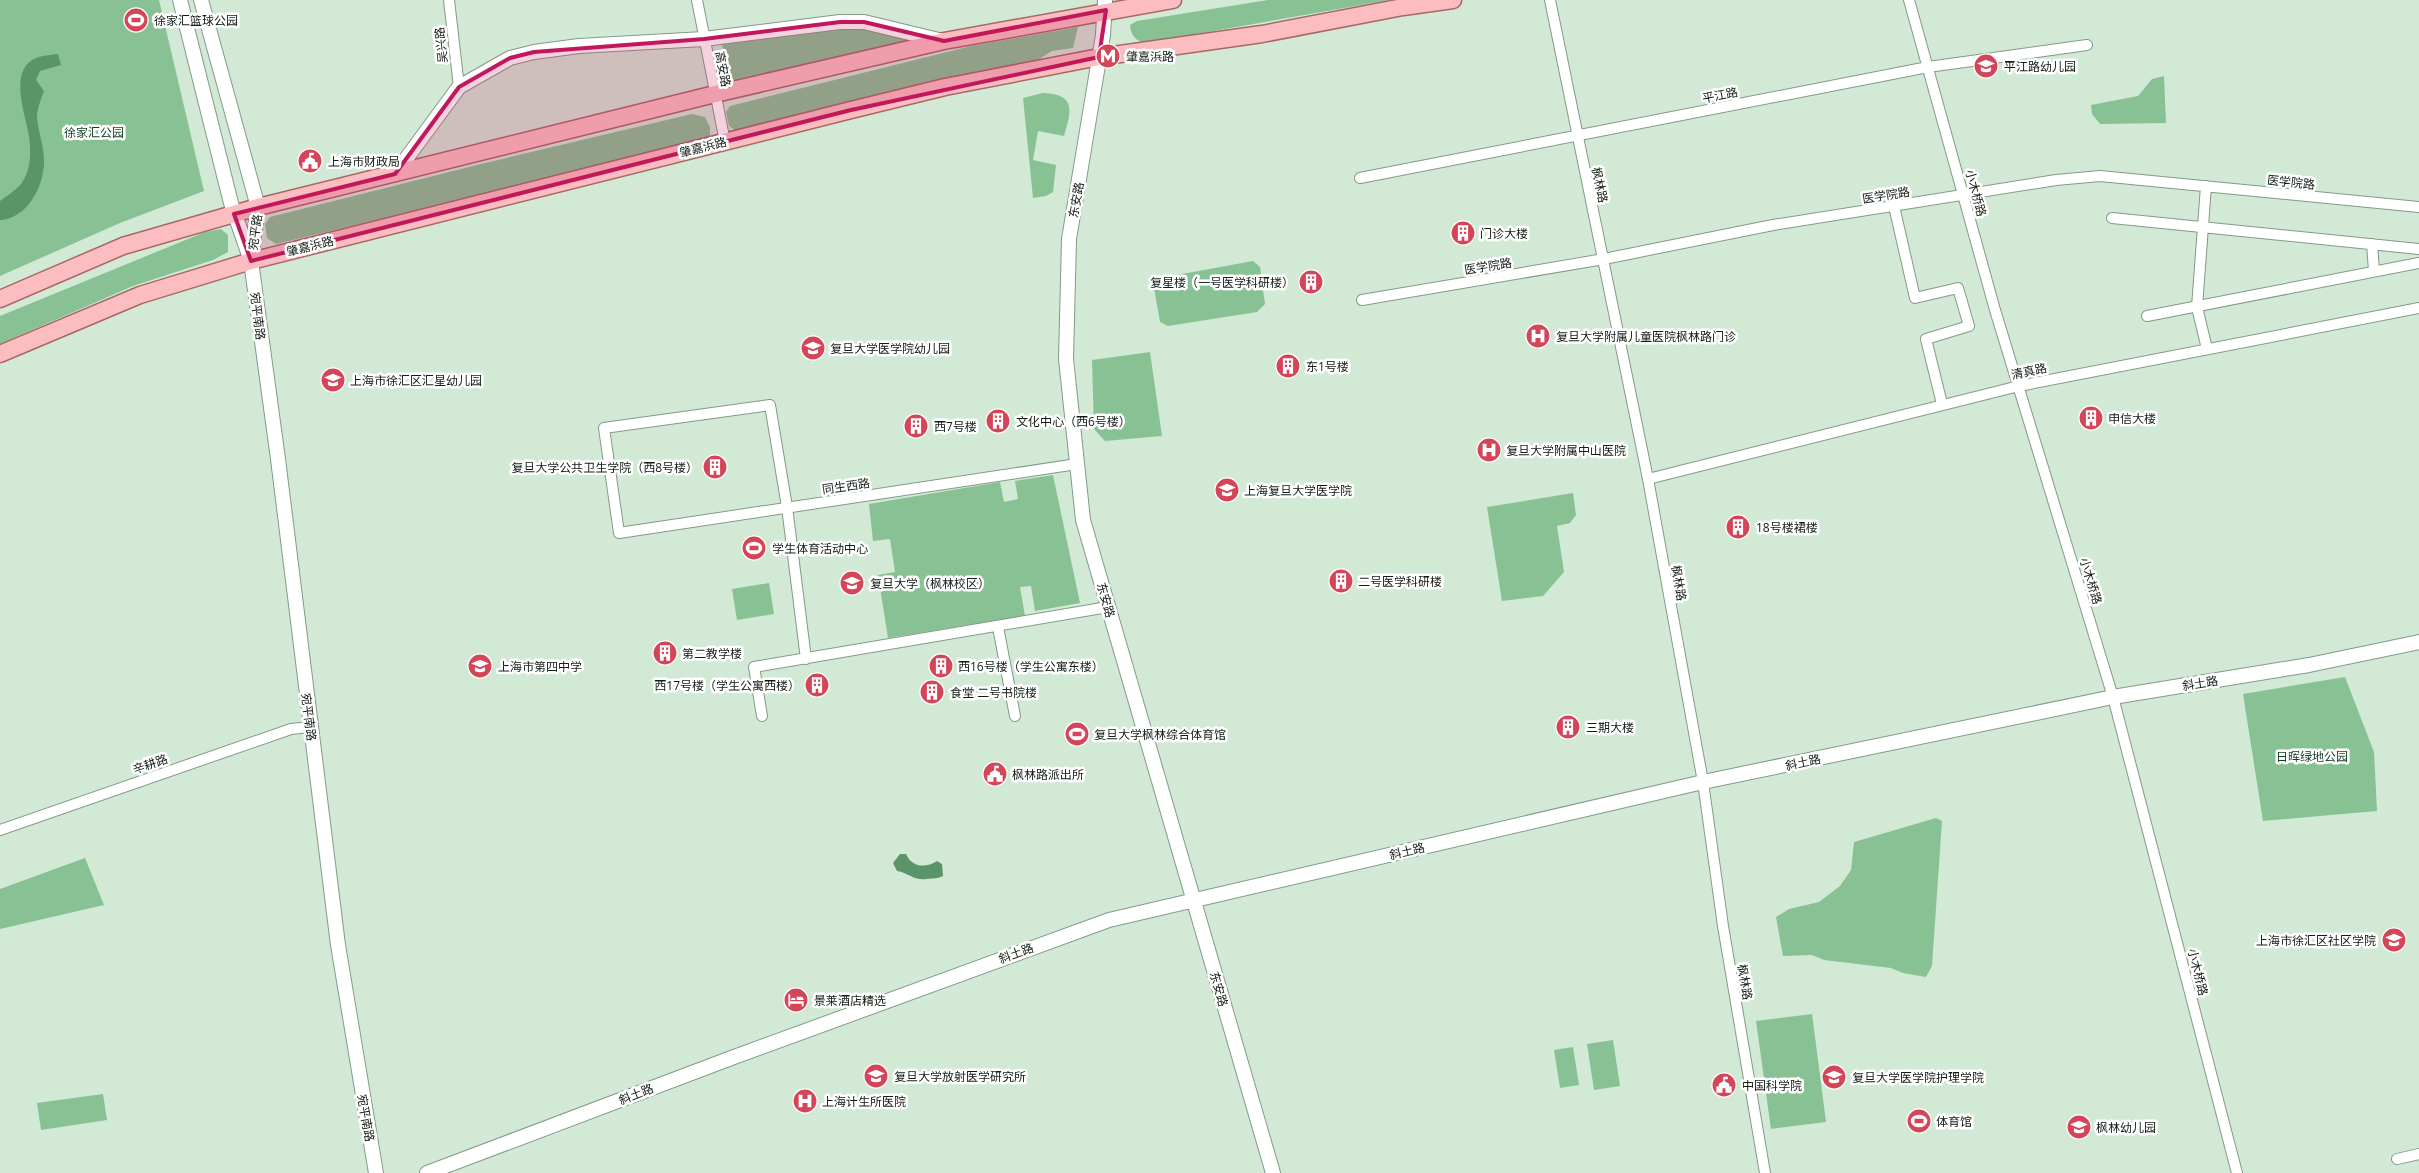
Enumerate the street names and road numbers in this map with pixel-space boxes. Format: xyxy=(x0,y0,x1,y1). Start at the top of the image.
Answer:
street label: 吴兴路 xyxy=(431,26,451,64)
street label: 高安路 xyxy=(711,50,735,88)
street label: 平江路 xyxy=(1701,83,1739,107)
street label: 肇嘉浜路 xyxy=(678,133,728,161)
street label: 枫林路 xyxy=(1588,166,1612,204)
street label: 小木桥路 xyxy=(1962,168,1990,218)
street label: 医学院路 xyxy=(2266,171,2316,193)
street label: 东安路 xyxy=(1065,181,1087,219)
street label: 医学院路 xyxy=(1861,183,1911,207)
street label: 宛平路 xyxy=(244,213,266,251)
street label: 肇嘉浜路 xyxy=(285,232,335,260)
street label: 医学院路 xyxy=(1463,254,1513,278)
street label: 宛平南路 xyxy=(247,291,269,341)
street label: 清真路 xyxy=(2010,359,2048,383)
street label: 同生西路 xyxy=(821,474,871,498)
street label: 小木桥路 xyxy=(2076,556,2106,606)
street label: 枫林路 xyxy=(1668,564,1690,602)
street label: 东安路 xyxy=(1093,580,1119,620)
street label: 斜土路 xyxy=(2181,672,2219,694)
street label: 宛平南路 xyxy=(298,692,320,742)
street label: 辛耕路 xyxy=(130,750,170,778)
street label: 斜土路 xyxy=(1784,750,1822,774)
street label: 斜土路 xyxy=(1388,839,1426,863)
street label: 斜土路 xyxy=(996,939,1036,967)
street label: 小木桥路 xyxy=(2184,947,2212,997)
street label: 枫林路 xyxy=(1734,963,1756,1001)
street label: 东安路 xyxy=(1206,969,1232,1009)
street label: 斜土路 xyxy=(616,1080,656,1108)
street label: 宛平南路 xyxy=(353,1093,379,1143)

